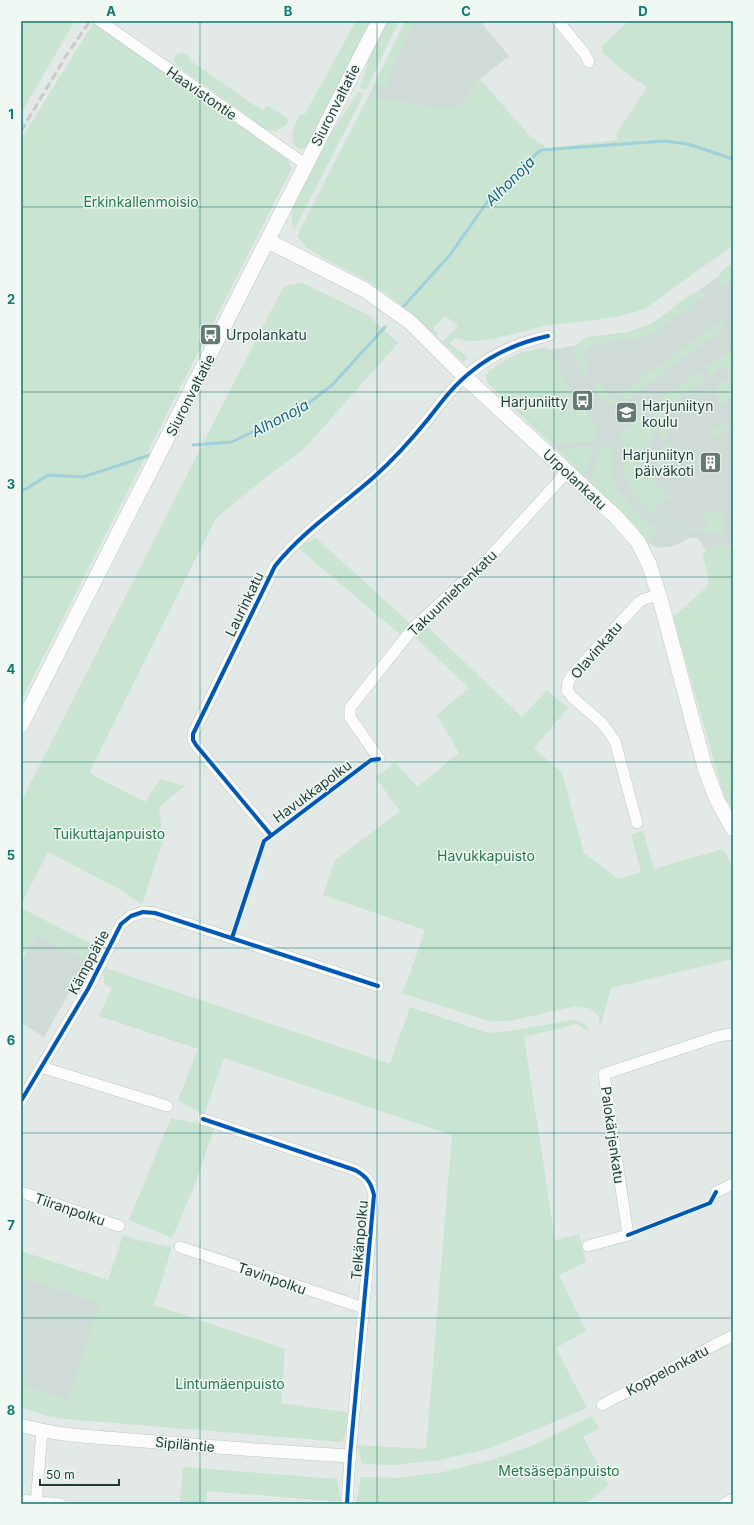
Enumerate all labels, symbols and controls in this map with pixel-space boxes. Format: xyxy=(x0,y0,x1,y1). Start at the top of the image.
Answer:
text: A xyxy=(106,3,116,19)
text: B xyxy=(284,3,293,19)
text: C xyxy=(461,3,471,19)
text: D xyxy=(638,3,648,19)
street label: Siuronvaltatie xyxy=(307,61,363,149)
street label: Haavistontie xyxy=(164,63,240,123)
text: 1 xyxy=(8,106,14,122)
water label: Alhonoja xyxy=(480,152,539,211)
park label: Erkinkallenmoisio xyxy=(83,193,199,210)
text: 2 xyxy=(7,291,15,307)
bus stop icon: Urpolankatu xyxy=(198,321,224,347)
place label: Urpolankatu xyxy=(226,326,307,343)
street label: Siuronvaltatie xyxy=(162,351,218,439)
bus stop icon: Harjuniitty xyxy=(570,388,596,414)
place label: Harjuniitty xyxy=(501,393,568,410)
water label: Alhonoja xyxy=(247,395,312,442)
place label: Harjuniityn koulu xyxy=(642,397,713,430)
school or university icon: Harjuniityn koulu xyxy=(613,400,639,426)
street label: Urpolankatu xyxy=(540,445,610,513)
place label: Harjuniityn päiväkoti xyxy=(623,446,694,479)
building icon: Harjuniityn päiväkoti xyxy=(697,449,723,475)
text: 3 xyxy=(7,476,15,492)
street label: Takuumiehenkatu xyxy=(404,546,500,640)
street label: Laurinkatu xyxy=(221,569,267,639)
street label: Olavinkatu xyxy=(567,618,625,682)
text: 4 xyxy=(7,661,16,677)
street label: Havukkapolku xyxy=(269,756,355,826)
park label: Tuikuttajanpuisto xyxy=(53,825,165,842)
text: 5 xyxy=(7,847,15,863)
park label: Havukkapuisto xyxy=(437,847,535,864)
street label: Kämppätie xyxy=(64,927,112,997)
text: 6 xyxy=(7,1032,15,1048)
street label: Palokärjenkatu xyxy=(598,1085,628,1185)
street label: Tiiranpolku xyxy=(32,1189,108,1229)
street label: Telkänpolku xyxy=(347,1200,371,1280)
text: 7 xyxy=(7,1217,15,1233)
street label: Tavinpolku xyxy=(235,1258,309,1298)
street label: Koppelonkatu xyxy=(623,1341,711,1399)
park label: Lintumäenpuisto xyxy=(175,1375,285,1392)
text: 8 xyxy=(7,1402,15,1418)
street label: Sipiläntie xyxy=(154,1433,216,1455)
scale bar xyxy=(40,1461,119,1487)
park label: Metsäsepänpuisto xyxy=(498,1462,620,1479)
text: 50 m xyxy=(46,1467,75,1482)

